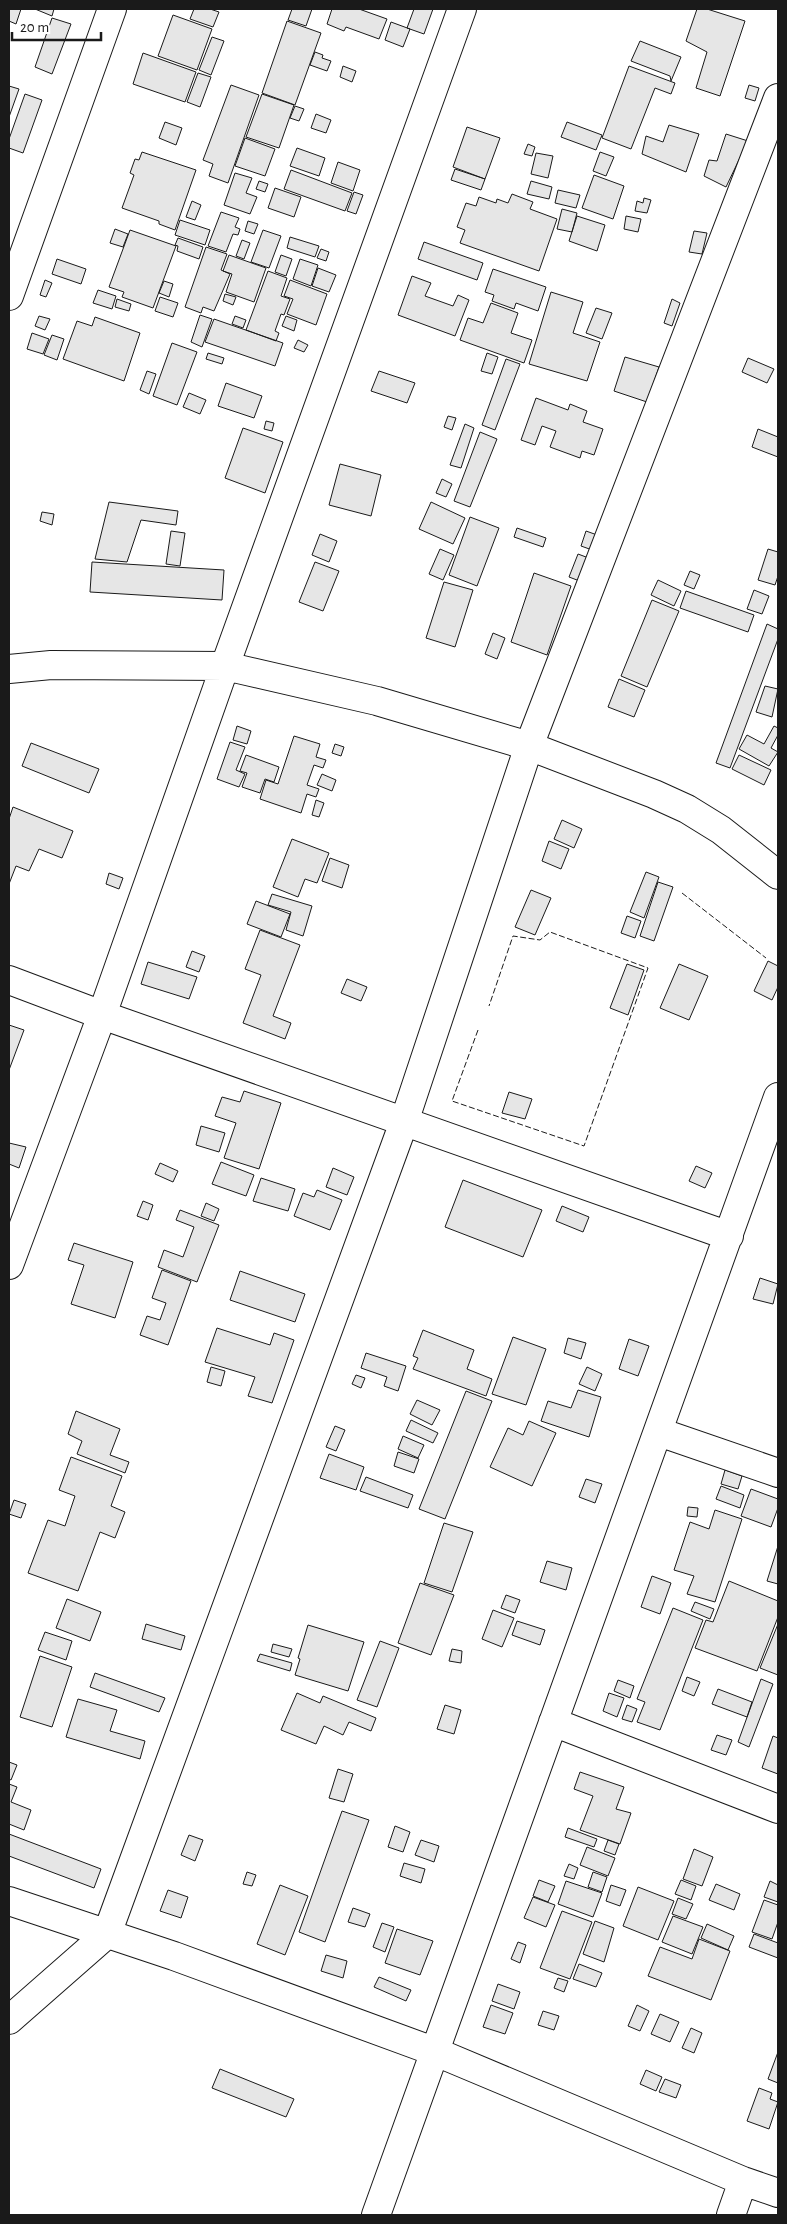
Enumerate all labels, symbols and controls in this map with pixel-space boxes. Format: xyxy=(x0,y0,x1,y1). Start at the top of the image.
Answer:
scale bar xyxy=(12,10,101,42)
text: 20 m xyxy=(20,20,49,35)

